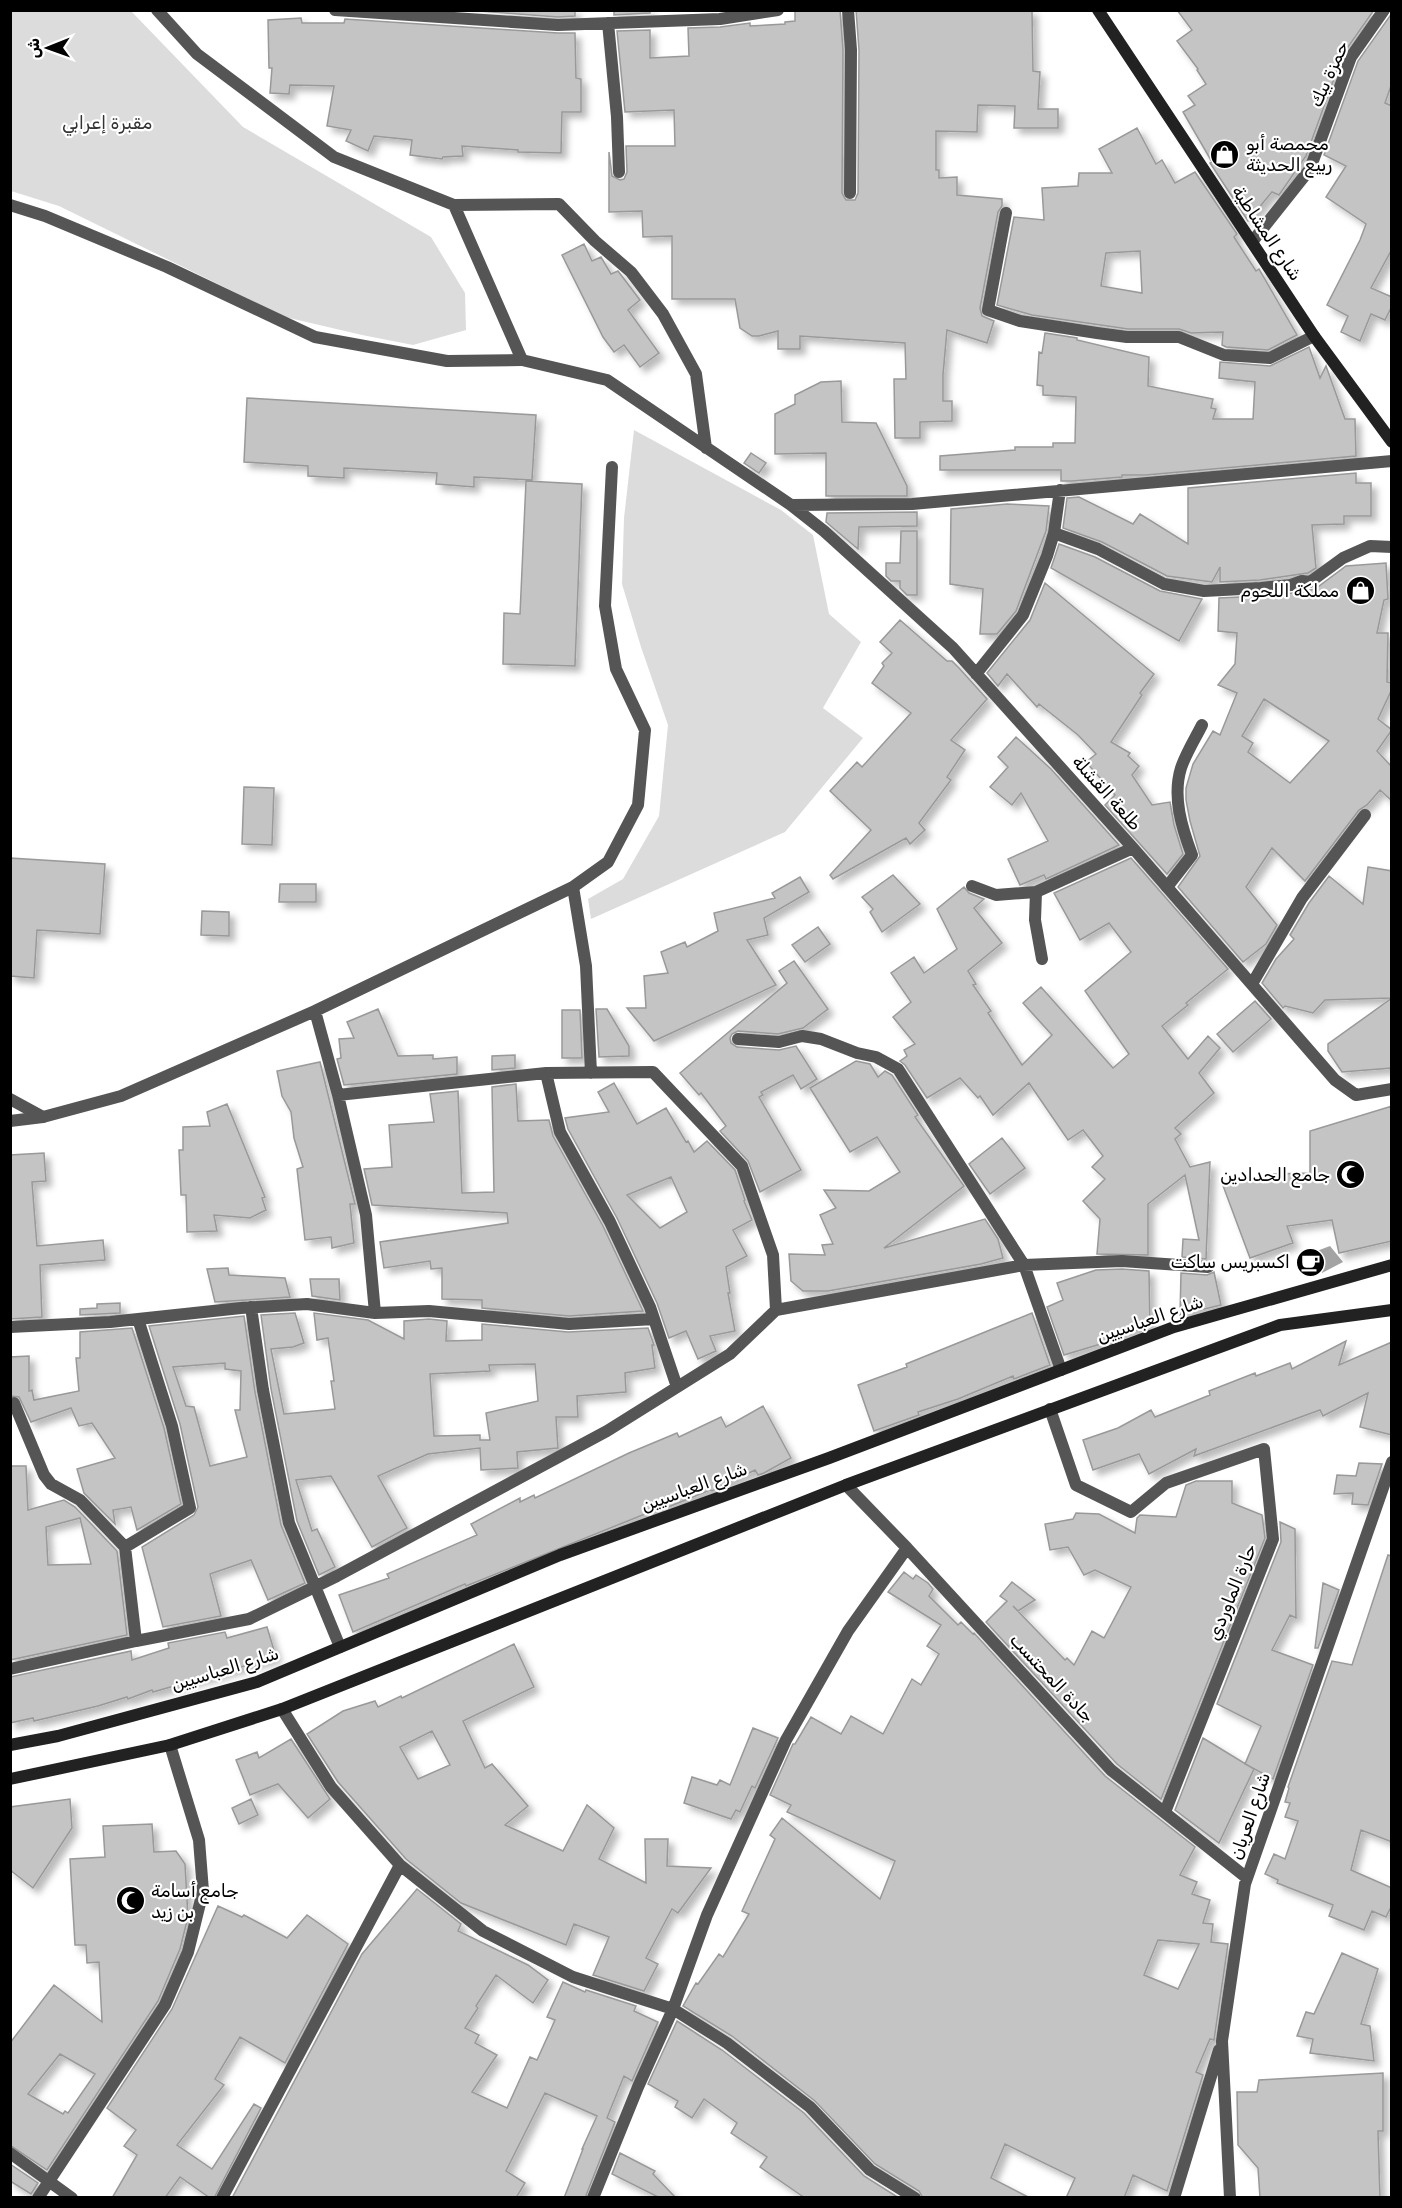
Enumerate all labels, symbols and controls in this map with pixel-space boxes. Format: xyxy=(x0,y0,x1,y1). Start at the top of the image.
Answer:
north arrow xyxy=(18,18,78,78)
street label: حمزة بيك xyxy=(1305,37,1353,111)
text: ش xyxy=(24,38,43,59)
park label: مقبرة إعرابي xyxy=(62,112,152,136)
place label: محمصة أبو ربيع الحديثة xyxy=(1246,133,1332,178)
shop icon: محمصة أبو ربيع الحديثة xyxy=(1209,138,1241,170)
street label: شارع المشاطية xyxy=(1226,181,1307,285)
shop icon: مملكة اللحوم xyxy=(1344,575,1376,607)
place label: مملكة اللحوم xyxy=(1241,580,1339,602)
street label: طلعة القشلة xyxy=(1068,751,1146,835)
mosque icon: جامع الحدادين xyxy=(1335,1159,1367,1191)
place label: جامع الحدادين xyxy=(1220,1164,1330,1188)
cafe icon: اكسبريس ساكت xyxy=(1295,1246,1327,1278)
place label: اكسبريس ساكت xyxy=(1171,1251,1290,1273)
street label: شارع العباسيين xyxy=(1094,1290,1207,1349)
street label: شارع العباسيين xyxy=(638,1458,751,1517)
street label: حارة الماوردي xyxy=(1203,1540,1262,1644)
street label: جادة المحتسب xyxy=(1005,1629,1099,1727)
street label: شارع العباسيين xyxy=(168,1642,282,1697)
street label: شارع العريان xyxy=(1225,1769,1276,1863)
place label: جامع أسامة بن زيد xyxy=(151,1880,239,1923)
mosque icon: جامع أسامة بن زيد xyxy=(114,1885,146,1917)

